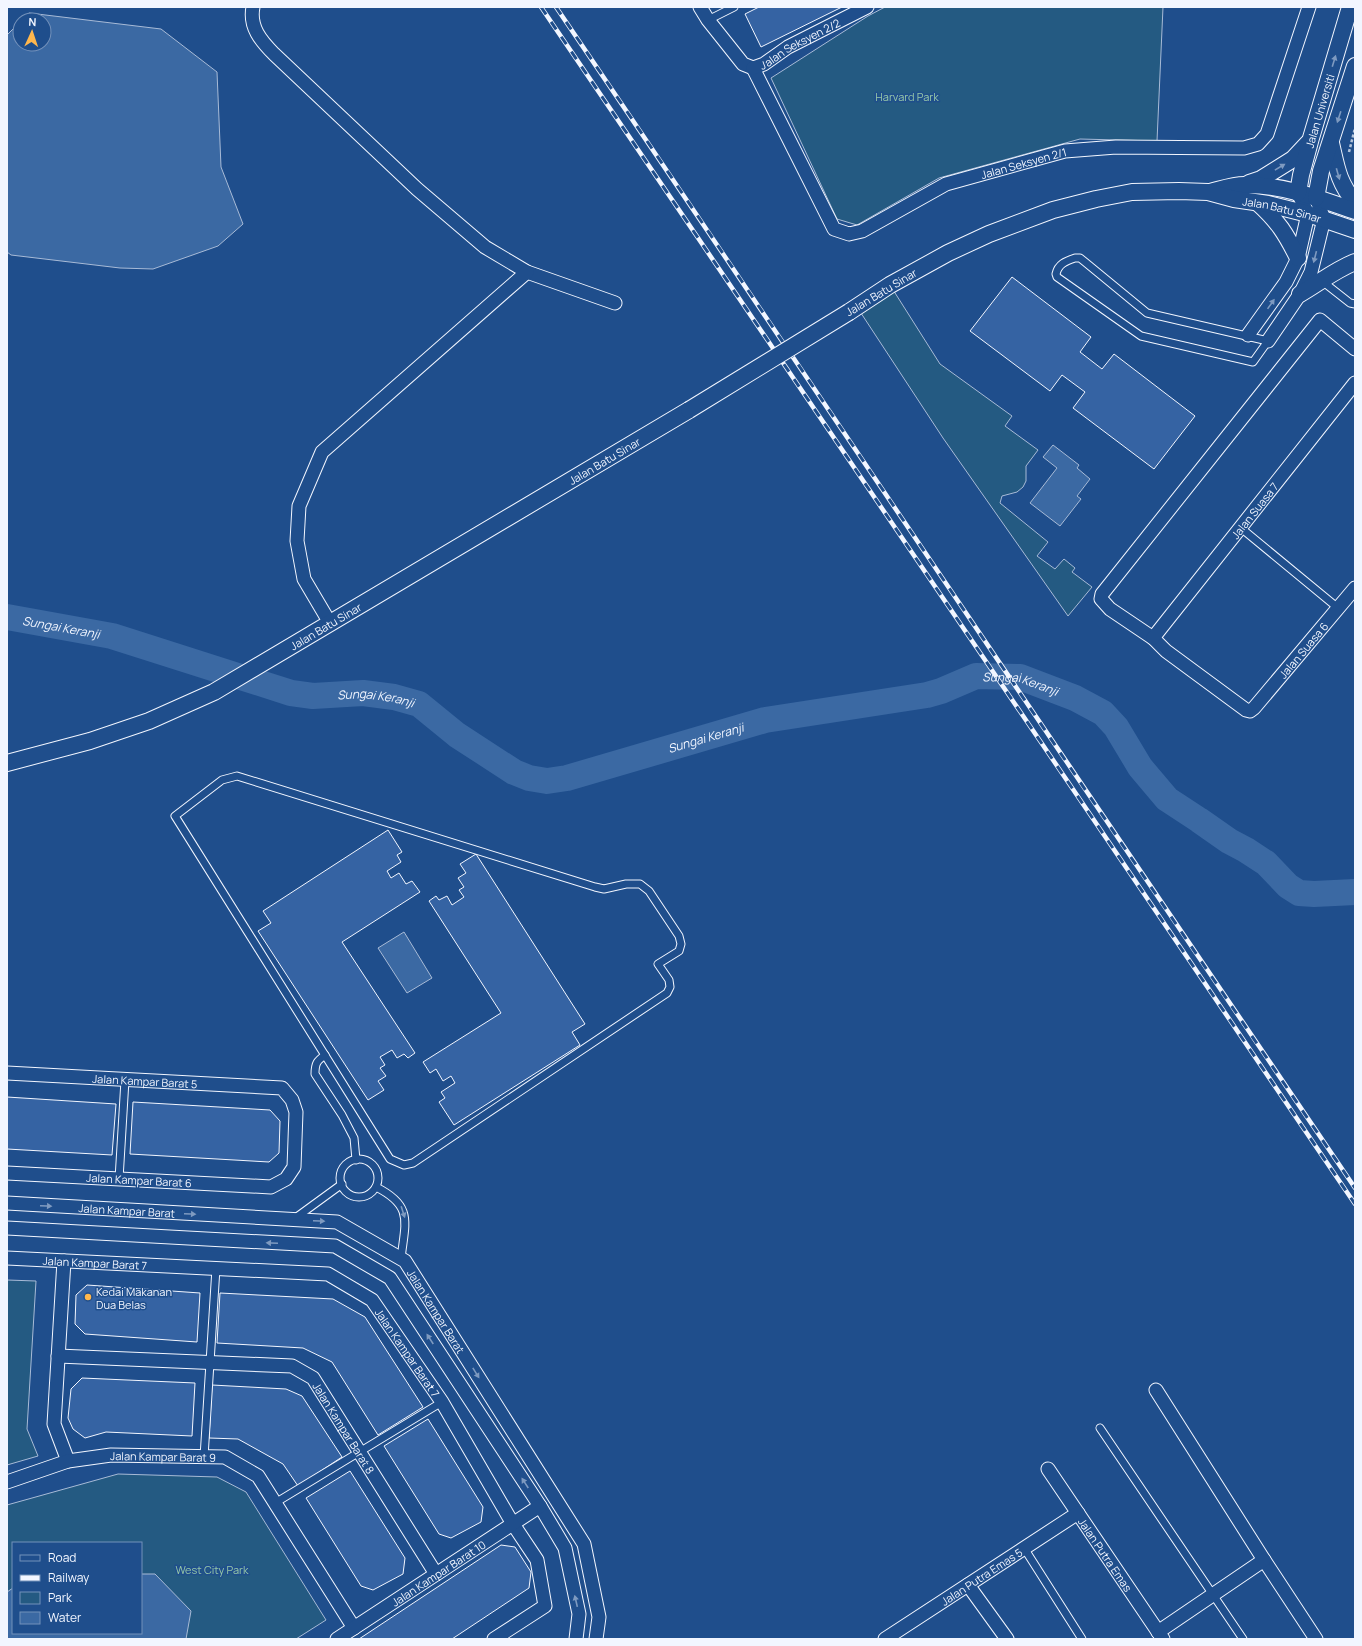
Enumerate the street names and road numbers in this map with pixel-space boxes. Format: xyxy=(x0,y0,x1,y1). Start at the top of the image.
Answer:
street label: Jalan Seksyen 2/2 xyxy=(758,15,842,72)
street label: Jalan Universiti xyxy=(1301,72,1337,149)
street label: Jalan Seksyen 2/1 xyxy=(979,143,1068,182)
street label: Jalan Batu Sinar xyxy=(1242,193,1324,226)
street label: Jalan Batu Sinar xyxy=(843,265,919,319)
street label: Jalan Batu Sinar xyxy=(566,433,643,487)
street label: Jalan Suasa 7 xyxy=(1227,479,1281,541)
street label: Jalan Batu Sinar xyxy=(287,599,364,653)
street label: Jalan Suasa 6 xyxy=(1275,618,1331,681)
street label: Jalan Kampar Barat 5 xyxy=(92,1070,198,1091)
street label: Jalan Kampar Barat 6 xyxy=(86,1170,192,1190)
street label: Jalan Kampar Barat xyxy=(78,1200,175,1220)
street label: Jalan Kampar Barat 7 xyxy=(42,1252,147,1272)
street label: Jalan Kampar Barat xyxy=(404,1266,469,1356)
street label: Jalan Kampar Barat 7 xyxy=(372,1305,444,1400)
street label: Jalan Kampar Barat 8 xyxy=(310,1379,378,1476)
street label: Jalan Kampar Barat 9 xyxy=(110,1447,216,1464)
street label: Jalan Putra Emas xyxy=(1075,1515,1136,1594)
street label: Jalan Kampar Barat 10 xyxy=(388,1536,488,1609)
street label: Jalan Putra Emas 5 xyxy=(938,1544,1025,1608)

